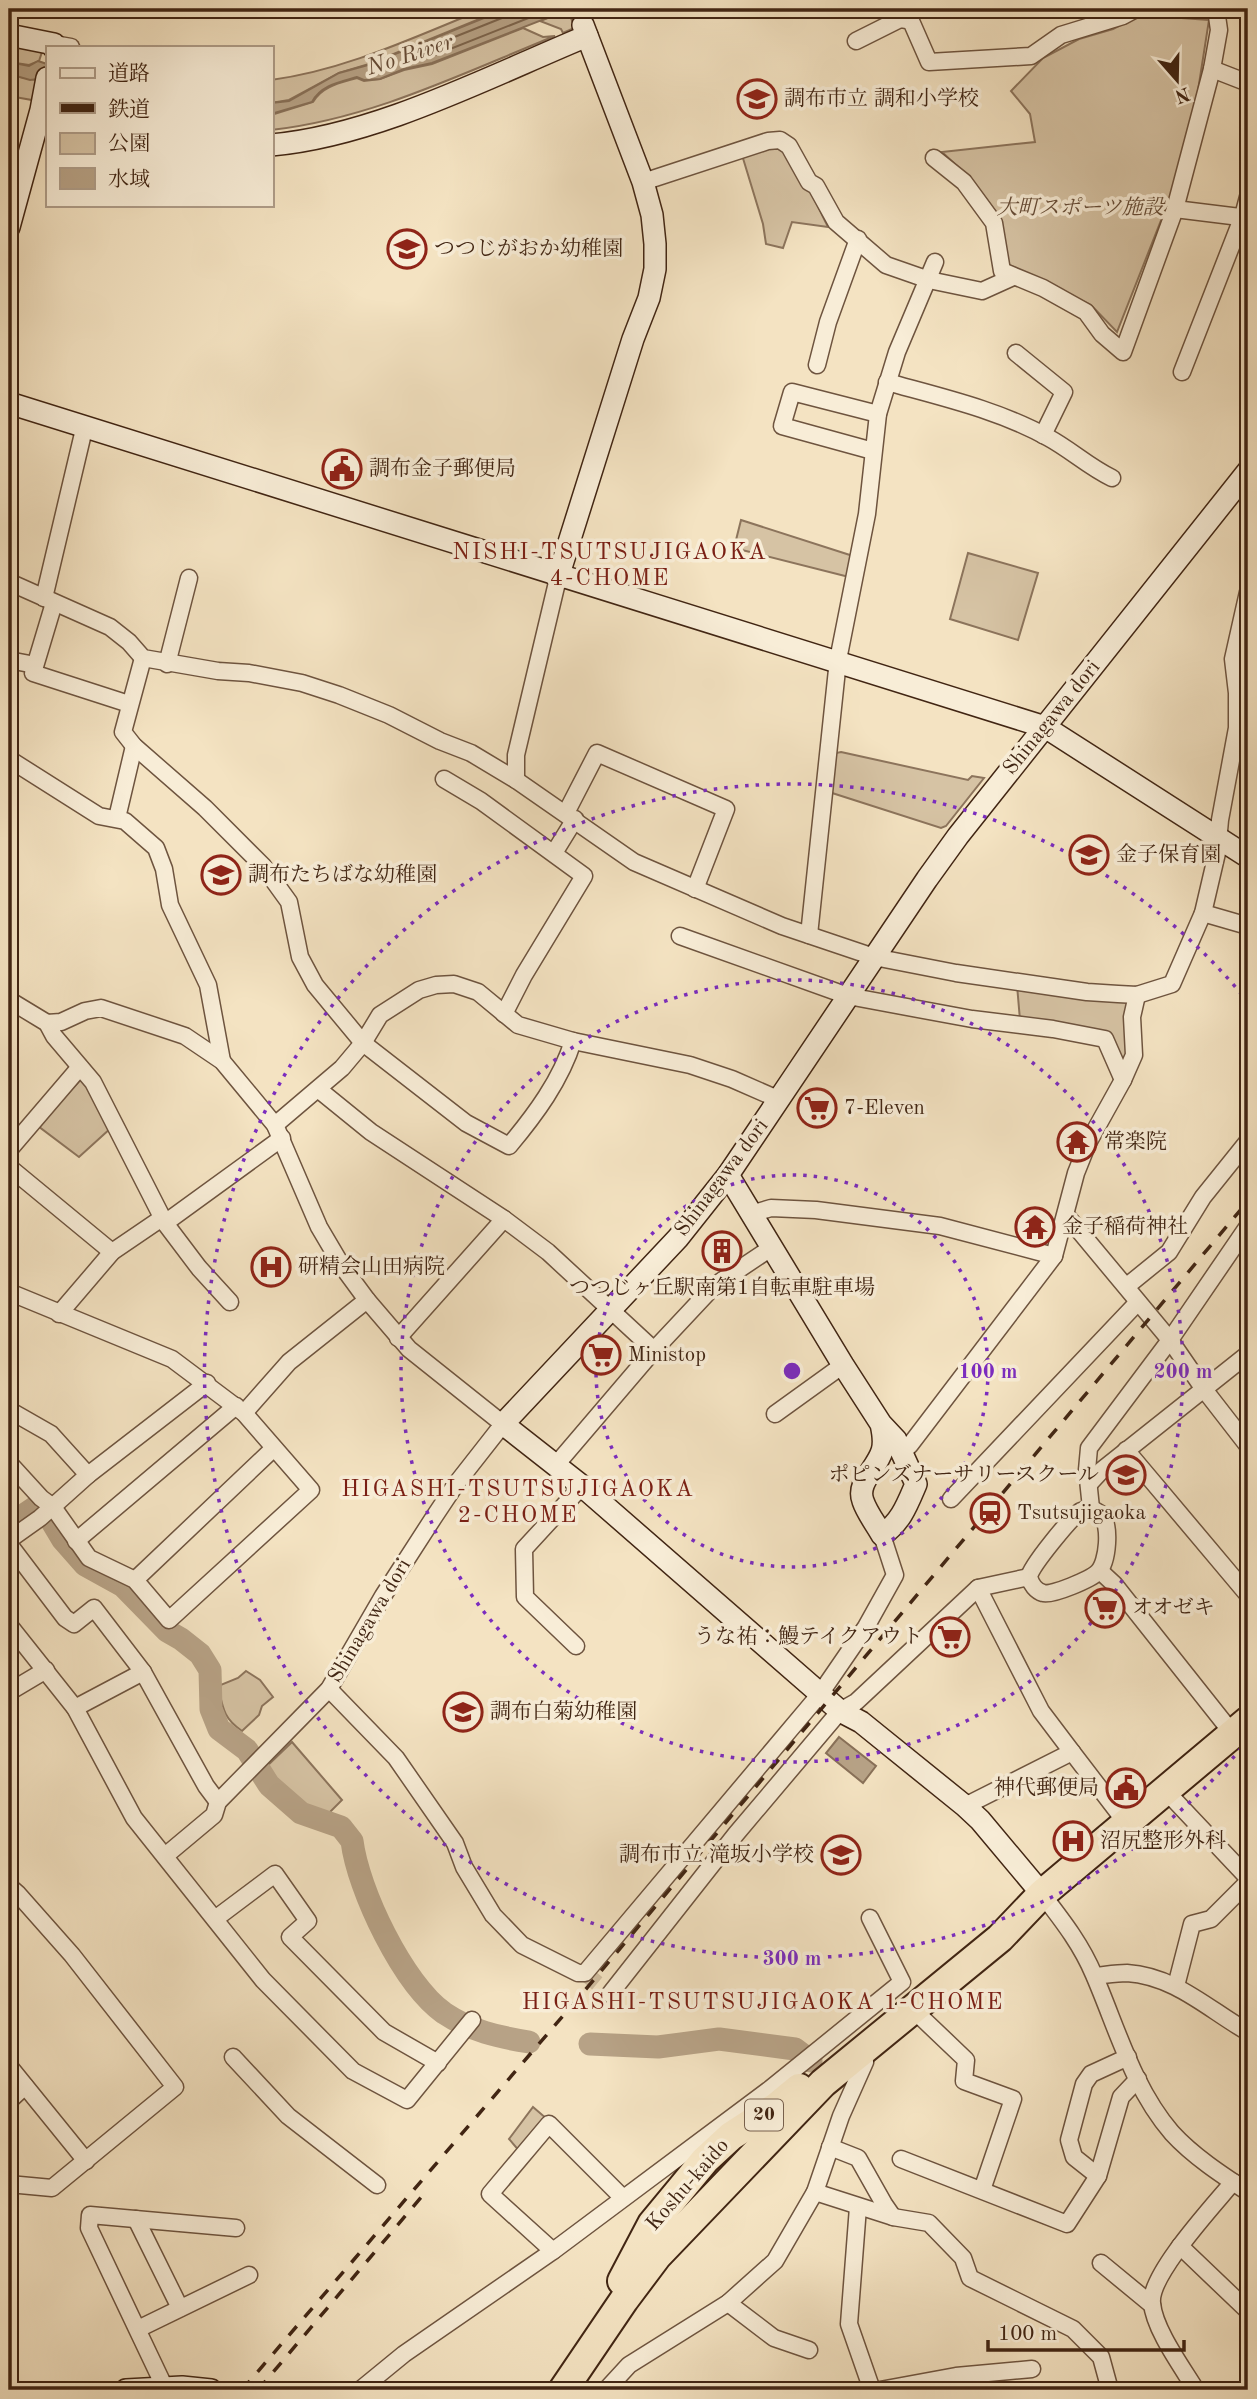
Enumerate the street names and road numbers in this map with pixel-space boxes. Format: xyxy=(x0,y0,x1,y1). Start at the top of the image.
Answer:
street label: Shinagawa dori xyxy=(1000,657,1104,779)
street label: Shinagawa dori xyxy=(671,1116,773,1240)
street label: Shinagawa dori xyxy=(325,1555,415,1687)
road number: 20 xyxy=(745,2100,783,2130)
street label: Koshu-kaido xyxy=(643,2135,733,2235)

